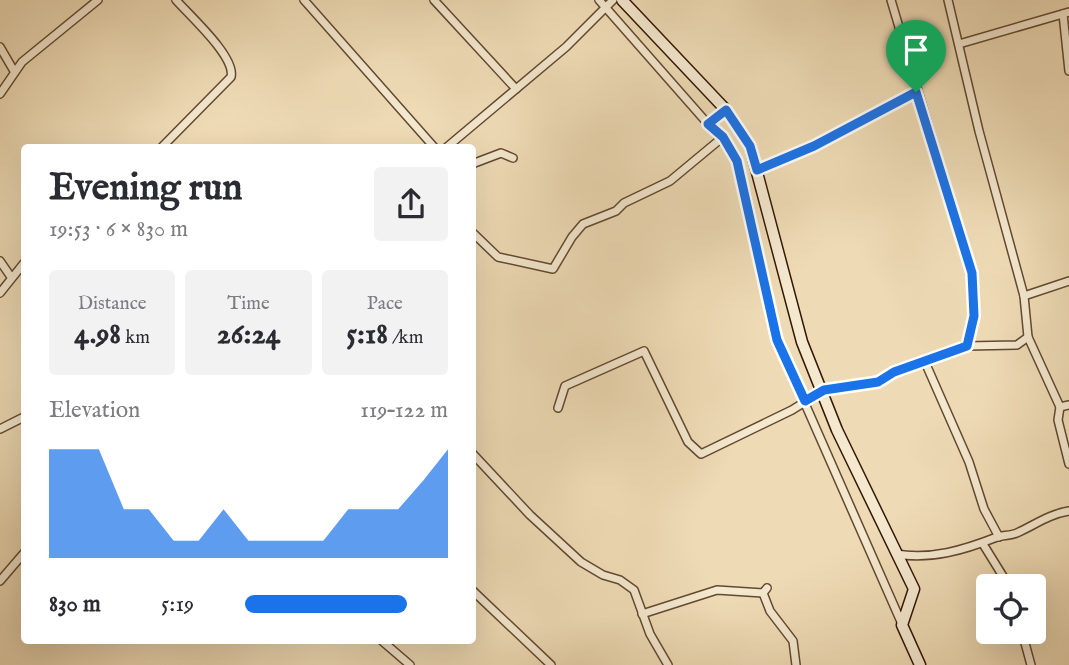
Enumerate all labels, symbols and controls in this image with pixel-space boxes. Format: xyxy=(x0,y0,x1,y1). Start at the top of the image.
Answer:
pin xyxy=(886,20,946,92)
icon: arrive xyxy=(897,31,935,69)
text: Evening run xyxy=(49,165,243,213)
button: share xyxy=(374,167,448,241)
text: 19:53 · 6 × 830 m xyxy=(49,215,188,244)
text: Distance xyxy=(78,292,147,316)
text: Time xyxy=(227,292,270,316)
text: Pace xyxy=(367,292,403,316)
text: 4.98 xyxy=(74,316,121,354)
text: 26:24 xyxy=(217,316,280,354)
text: 5:18 xyxy=(346,316,388,354)
text: km xyxy=(121,326,150,350)
text: /km xyxy=(388,326,423,350)
text: Elevation xyxy=(49,396,140,425)
text: 119–122 m xyxy=(360,396,448,425)
map controls xyxy=(976,574,1046,644)
button: locate xyxy=(976,574,1046,644)
text: 830 m xyxy=(49,590,101,619)
text: 5:19 xyxy=(161,590,194,619)

